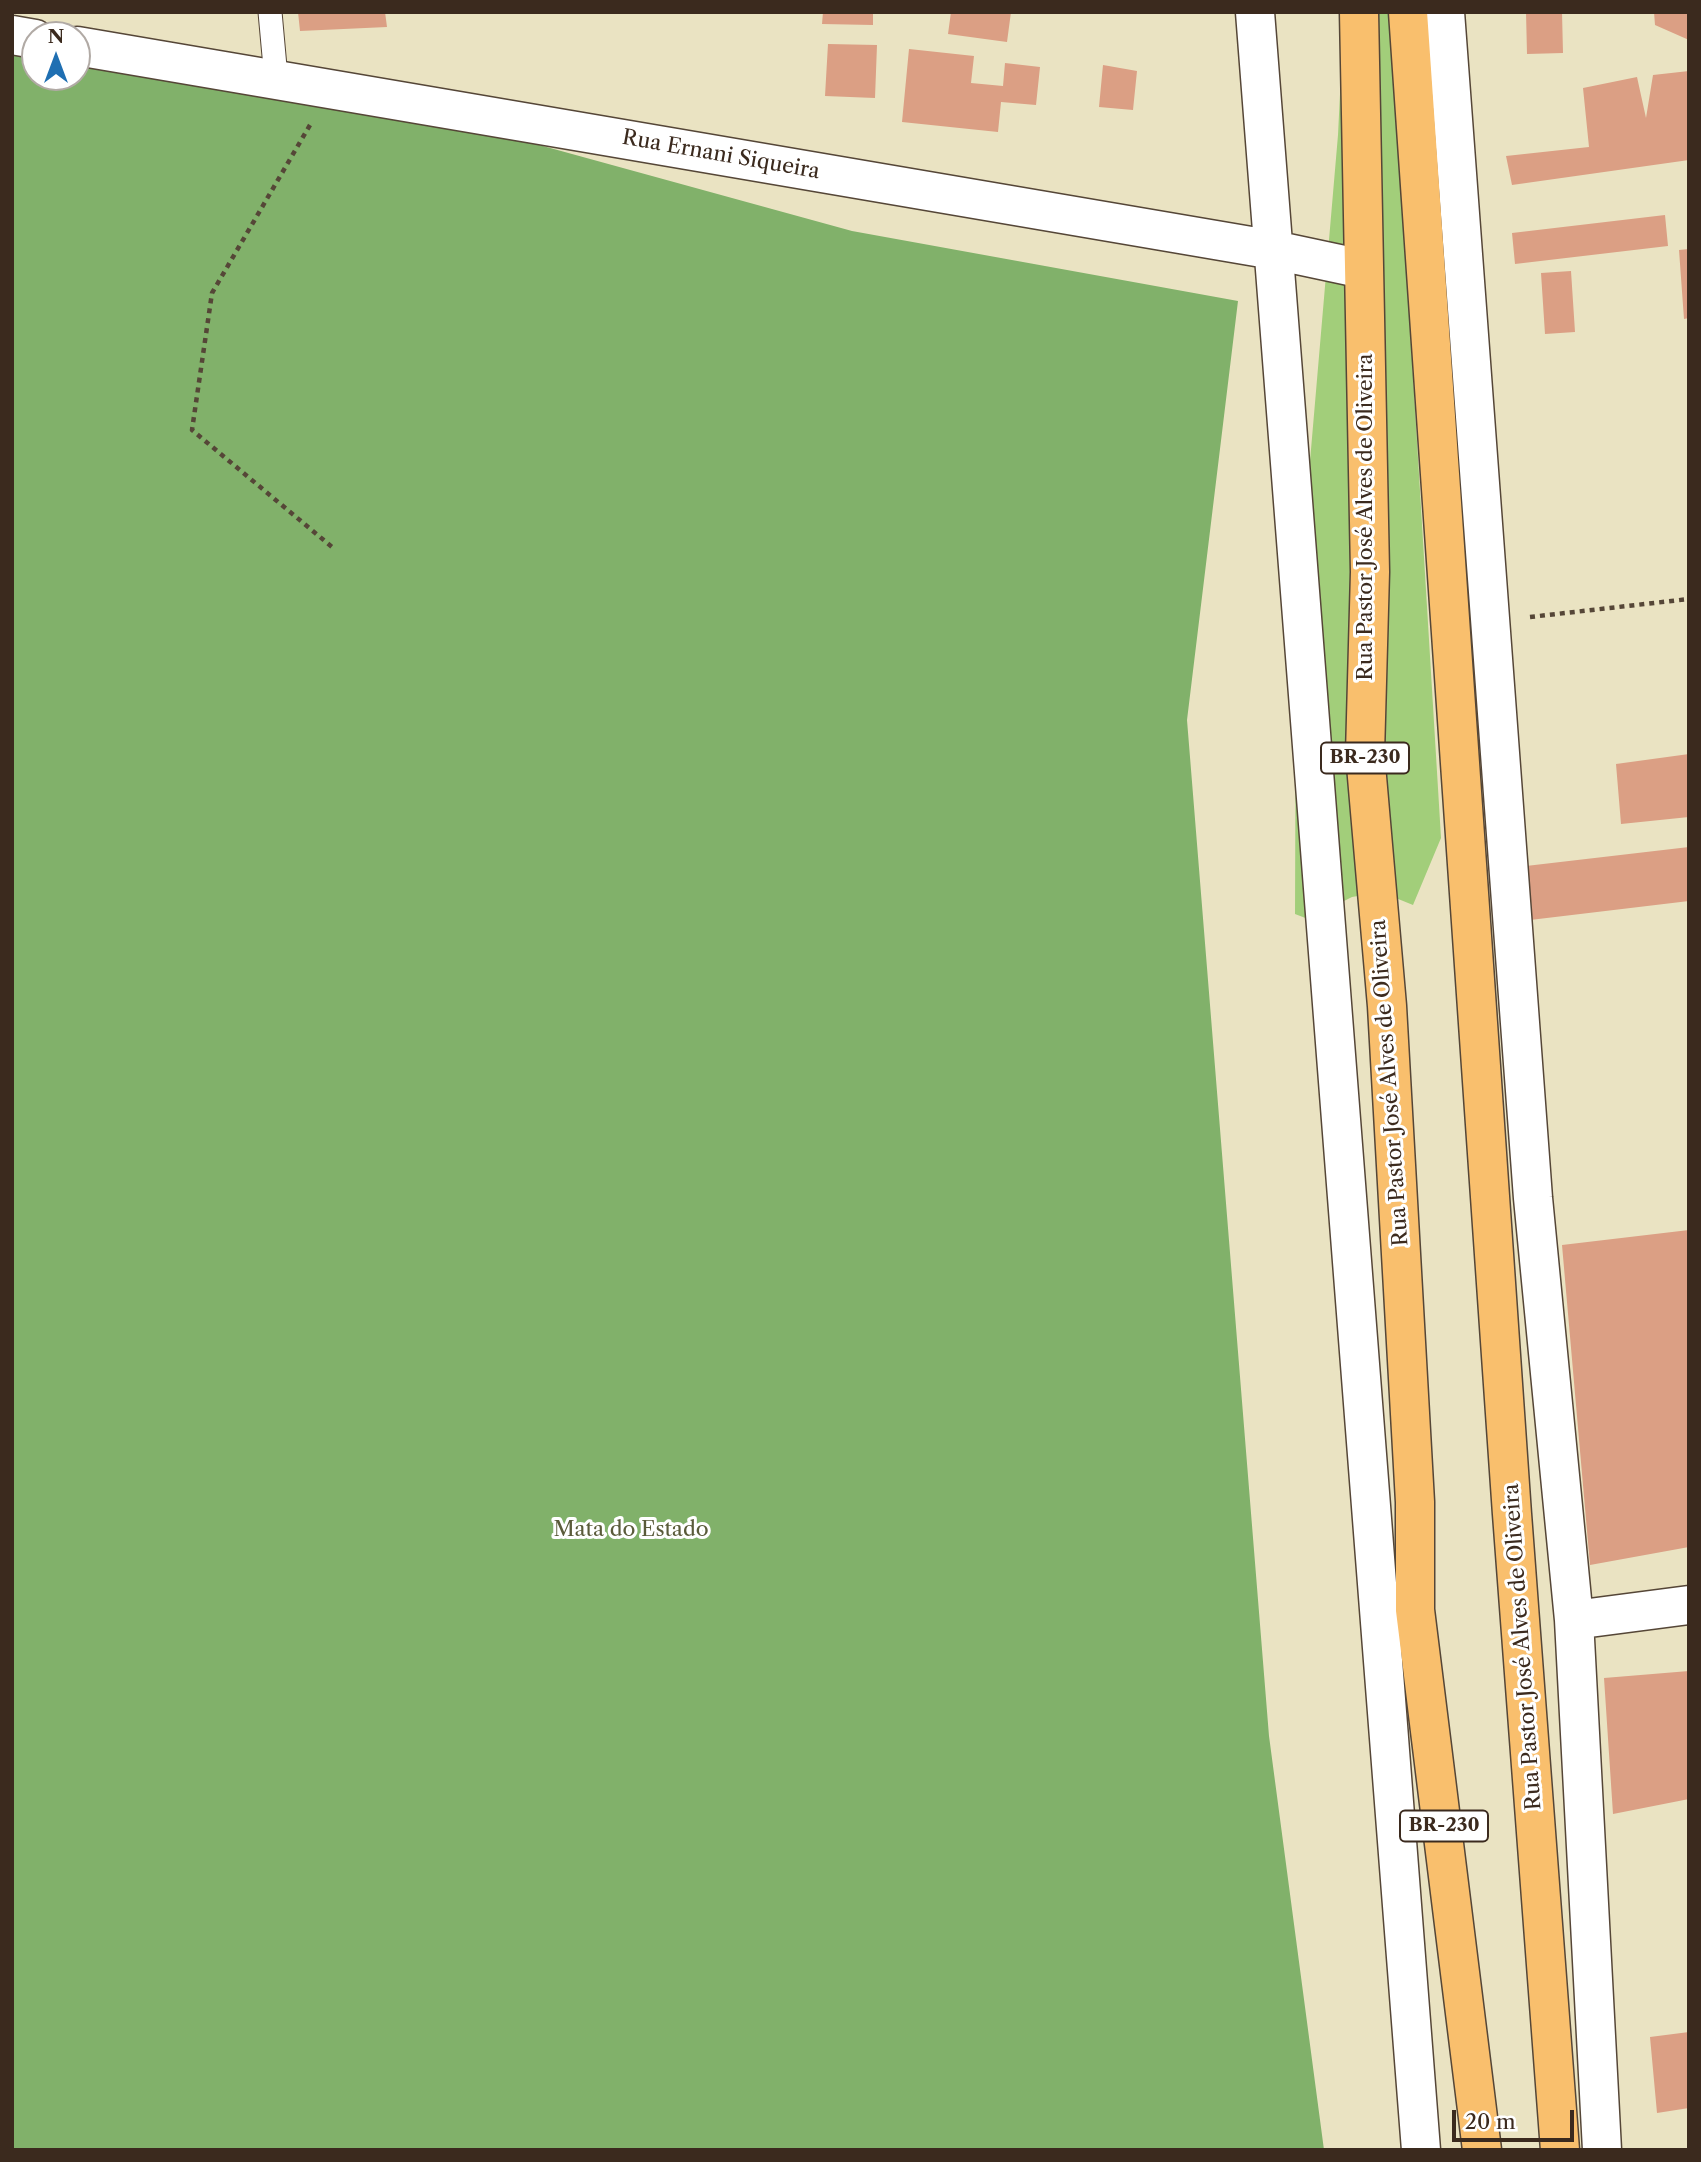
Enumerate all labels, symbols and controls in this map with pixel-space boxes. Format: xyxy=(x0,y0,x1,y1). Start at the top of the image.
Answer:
north arrow xyxy=(21,21,91,91)
text: N xyxy=(48,25,64,48)
street label: Rua Ernani Siqueira xyxy=(620,125,822,185)
street label: Rua Pastor José Alves de Oliveira xyxy=(1353,353,1379,681)
road number: BR-230 xyxy=(1321,743,1409,774)
street label: Rua Pastor José Alves de Oliveira xyxy=(1366,919,1414,1247)
street label: Rua Pastor José Alves de Oliveira xyxy=(1499,1483,1547,1811)
park label: Mata do Estado xyxy=(553,1517,709,1543)
road number: BR-230 xyxy=(1400,1810,1488,1842)
scale bar xyxy=(1456,2096,1578,2140)
text: 20 m xyxy=(1465,2109,1516,2134)

